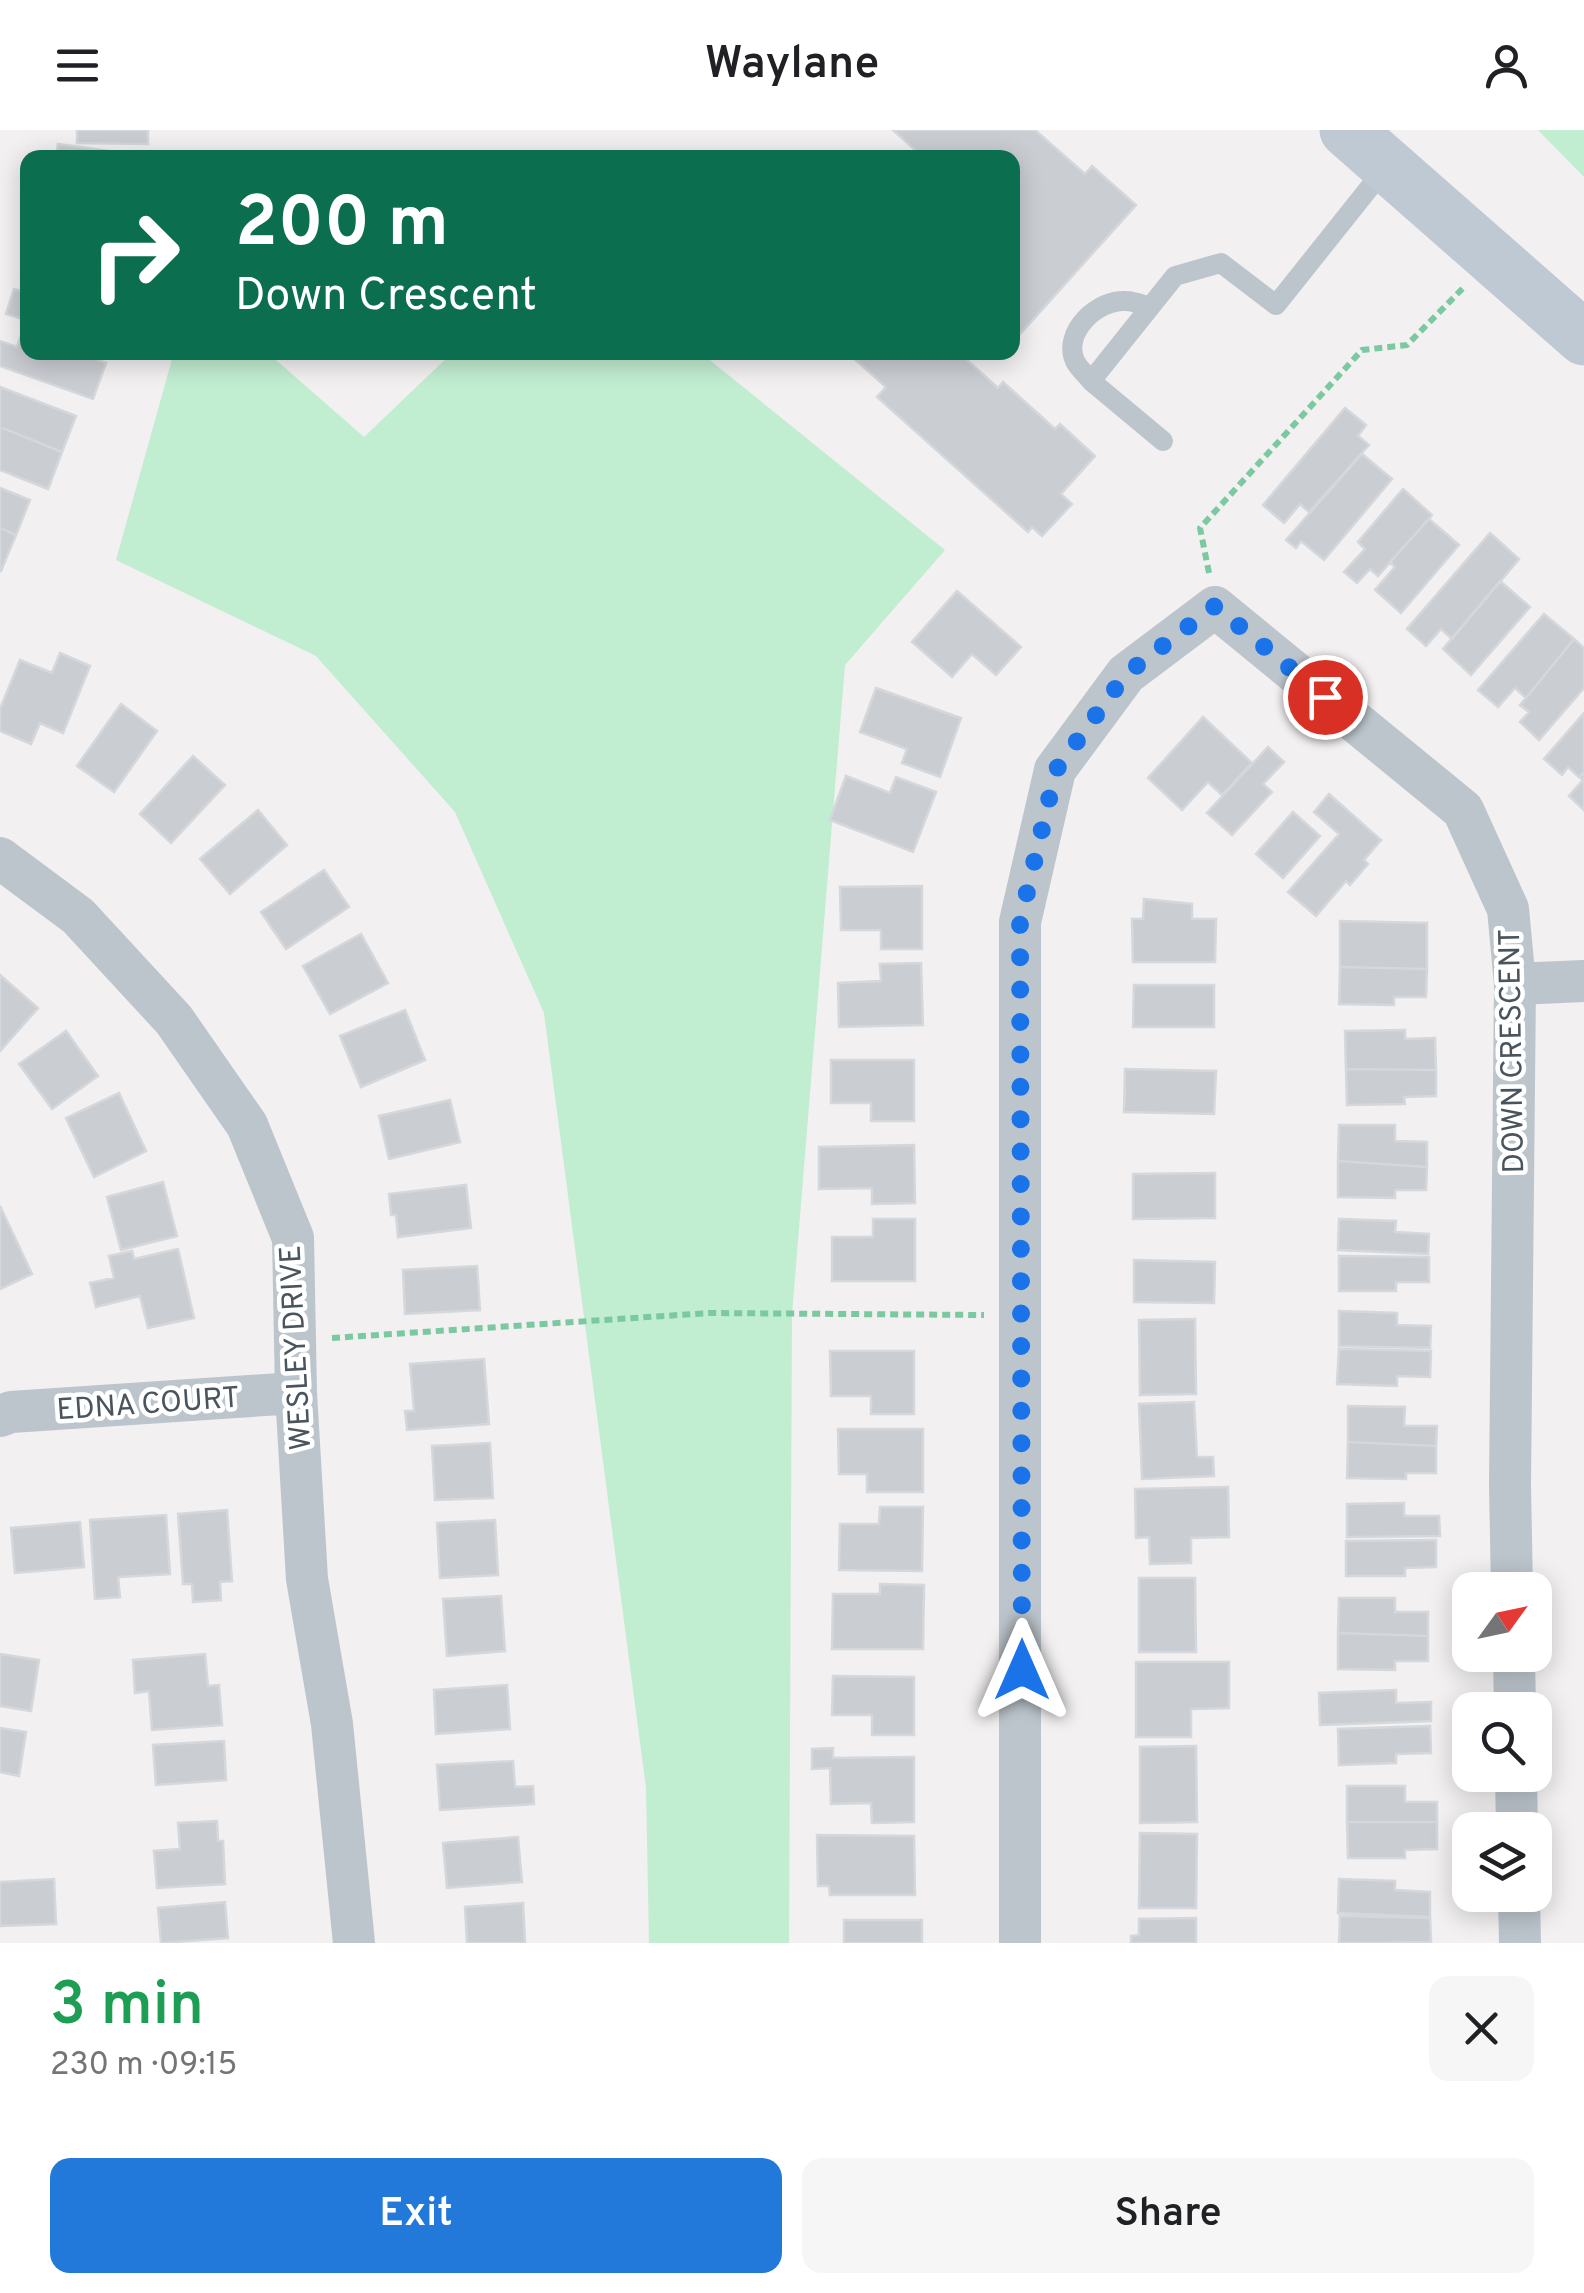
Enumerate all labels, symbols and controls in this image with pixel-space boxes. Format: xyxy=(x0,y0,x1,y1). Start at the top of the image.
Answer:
text: Waylane xyxy=(705,37,879,94)
icon: menu xyxy=(50,38,105,93)
icon: person xyxy=(1479,38,1534,93)
text: 200 m xyxy=(235,182,449,271)
icon: right xyxy=(70,190,200,320)
text: Down Crescent xyxy=(235,269,537,326)
pin xyxy=(1283,655,1368,740)
icon: arrive xyxy=(1298,670,1353,725)
street label: DOWN CRESCENT xyxy=(1493,928,1534,1174)
street label: WESLEY DRIVE xyxy=(274,1244,321,1451)
street label: EDNA COURT xyxy=(55,1381,241,1430)
north arrow xyxy=(1452,1572,1552,1672)
map controls xyxy=(1452,1572,1552,1912)
position arrow xyxy=(970,1618,1074,1722)
button: search xyxy=(1452,1692,1552,1792)
button: layers xyxy=(1452,1812,1552,1912)
text: 3 min xyxy=(50,1970,204,2046)
button: close xyxy=(1429,1976,1534,2081)
text: 230 m · 09:15 xyxy=(50,2046,237,2086)
button: Exit xyxy=(50,2158,782,2273)
button: Share xyxy=(802,2158,1534,2273)

